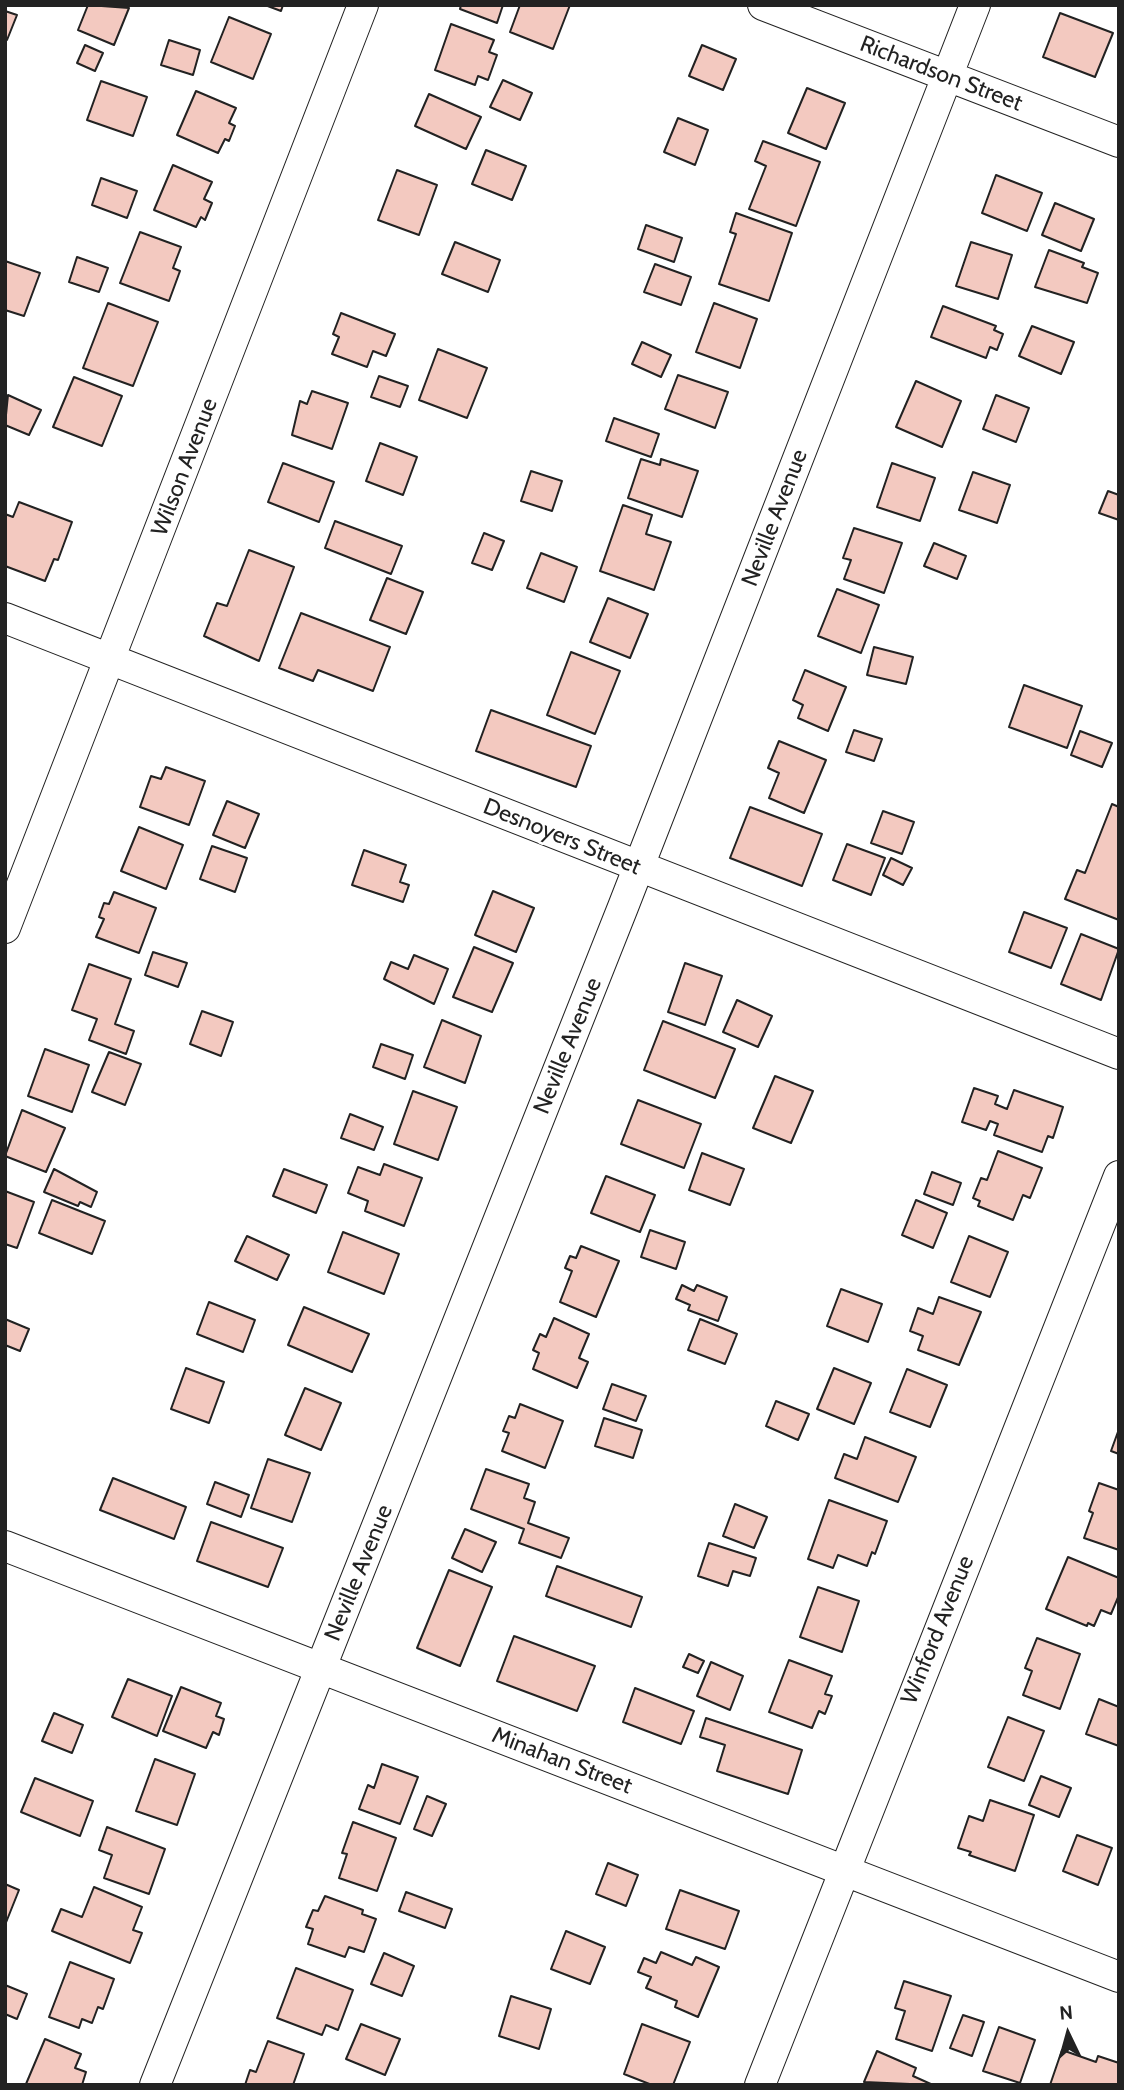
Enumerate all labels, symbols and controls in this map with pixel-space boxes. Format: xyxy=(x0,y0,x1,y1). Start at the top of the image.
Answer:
street label: Richardson Street xyxy=(856,30,1026,118)
street label: Wilson Avenue xyxy=(146,394,224,540)
street label: Neville Avenue xyxy=(736,446,814,590)
street label: Desnoyers Street xyxy=(479,793,645,881)
street label: Neville Avenue xyxy=(528,974,608,1118)
street label: Neville Avenue xyxy=(319,1501,399,1645)
street label: Winford Avenue xyxy=(896,1552,980,1708)
street label: Minahan Street xyxy=(488,1722,636,1800)
north arrow xyxy=(1033,1999,1103,2069)
text: N xyxy=(1058,2001,1074,2025)

